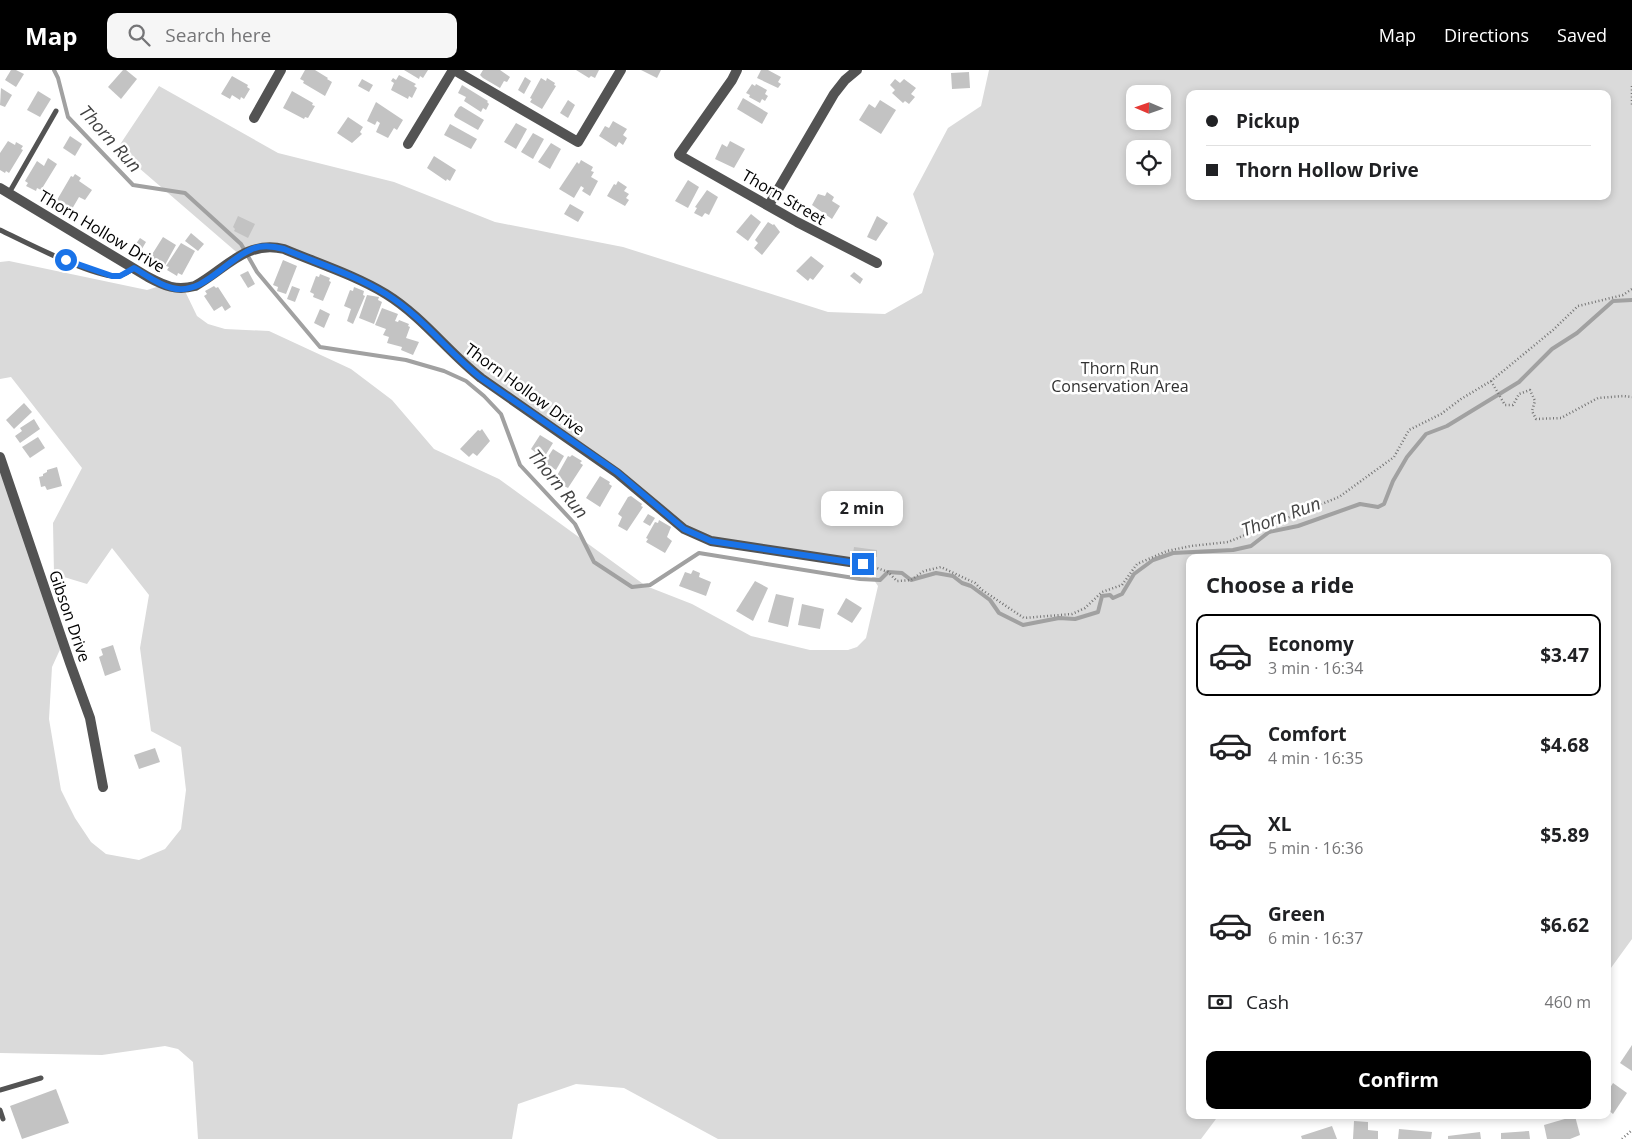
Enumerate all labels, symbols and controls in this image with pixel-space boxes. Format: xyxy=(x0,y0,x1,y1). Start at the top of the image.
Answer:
search box xyxy=(107,13,457,58)
text: Map xyxy=(25,19,77,52)
icon: search xyxy=(125,21,153,49)
text: Search here xyxy=(165,22,271,48)
text: Map xyxy=(1379,23,1416,47)
text: Directions xyxy=(1444,23,1529,47)
text: Saved xyxy=(1557,23,1607,47)
north arrow xyxy=(1126,85,1171,130)
map controls xyxy=(1126,85,1171,185)
water label: Thorn Run xyxy=(74,100,147,177)
text: Pickup xyxy=(1236,108,1300,134)
button: locate xyxy=(1126,140,1171,185)
text: Thorn Hollow Drive xyxy=(1236,157,1419,183)
street label: Thorn Street xyxy=(738,164,830,230)
street label: Thorn Hollow Drive xyxy=(35,185,169,277)
route start xyxy=(55,249,77,271)
street label: Thorn Hollow Drive xyxy=(460,338,590,440)
park label: Thorn Run Conservation Area xyxy=(1051,357,1189,397)
water label: Thorn Run xyxy=(523,444,594,523)
water label: Thorn Run xyxy=(1238,491,1324,541)
callout: 2 min xyxy=(822,492,904,526)
text: 2 min xyxy=(840,497,884,519)
route end xyxy=(852,553,874,575)
street label: Gibson Drive xyxy=(44,567,96,665)
text: Choose a ride xyxy=(1206,569,1354,599)
text: Economy xyxy=(1268,631,1354,657)
icon: car xyxy=(1208,633,1253,678)
text: $3.47 xyxy=(1540,642,1589,668)
text: 3 min · 16:34 xyxy=(1268,657,1363,679)
text: Comfort xyxy=(1268,721,1347,747)
icon: car xyxy=(1208,723,1253,768)
text: $4.68 xyxy=(1540,732,1589,758)
text: 4 min · 16:35 xyxy=(1268,747,1363,769)
text: XL xyxy=(1268,811,1291,837)
icon: car xyxy=(1208,813,1253,858)
text: $5.89 xyxy=(1540,822,1589,848)
text: 5 min · 16:36 xyxy=(1268,837,1363,859)
text: Green xyxy=(1268,901,1325,927)
icon: car xyxy=(1208,903,1253,948)
text: $6.62 xyxy=(1540,912,1589,938)
text: 6 min · 16:37 xyxy=(1268,927,1363,949)
icon: cash xyxy=(1206,988,1234,1016)
text: Cash xyxy=(1246,989,1289,1015)
text: 460 m xyxy=(1545,991,1591,1013)
button: Confirm xyxy=(1206,1051,1591,1109)

